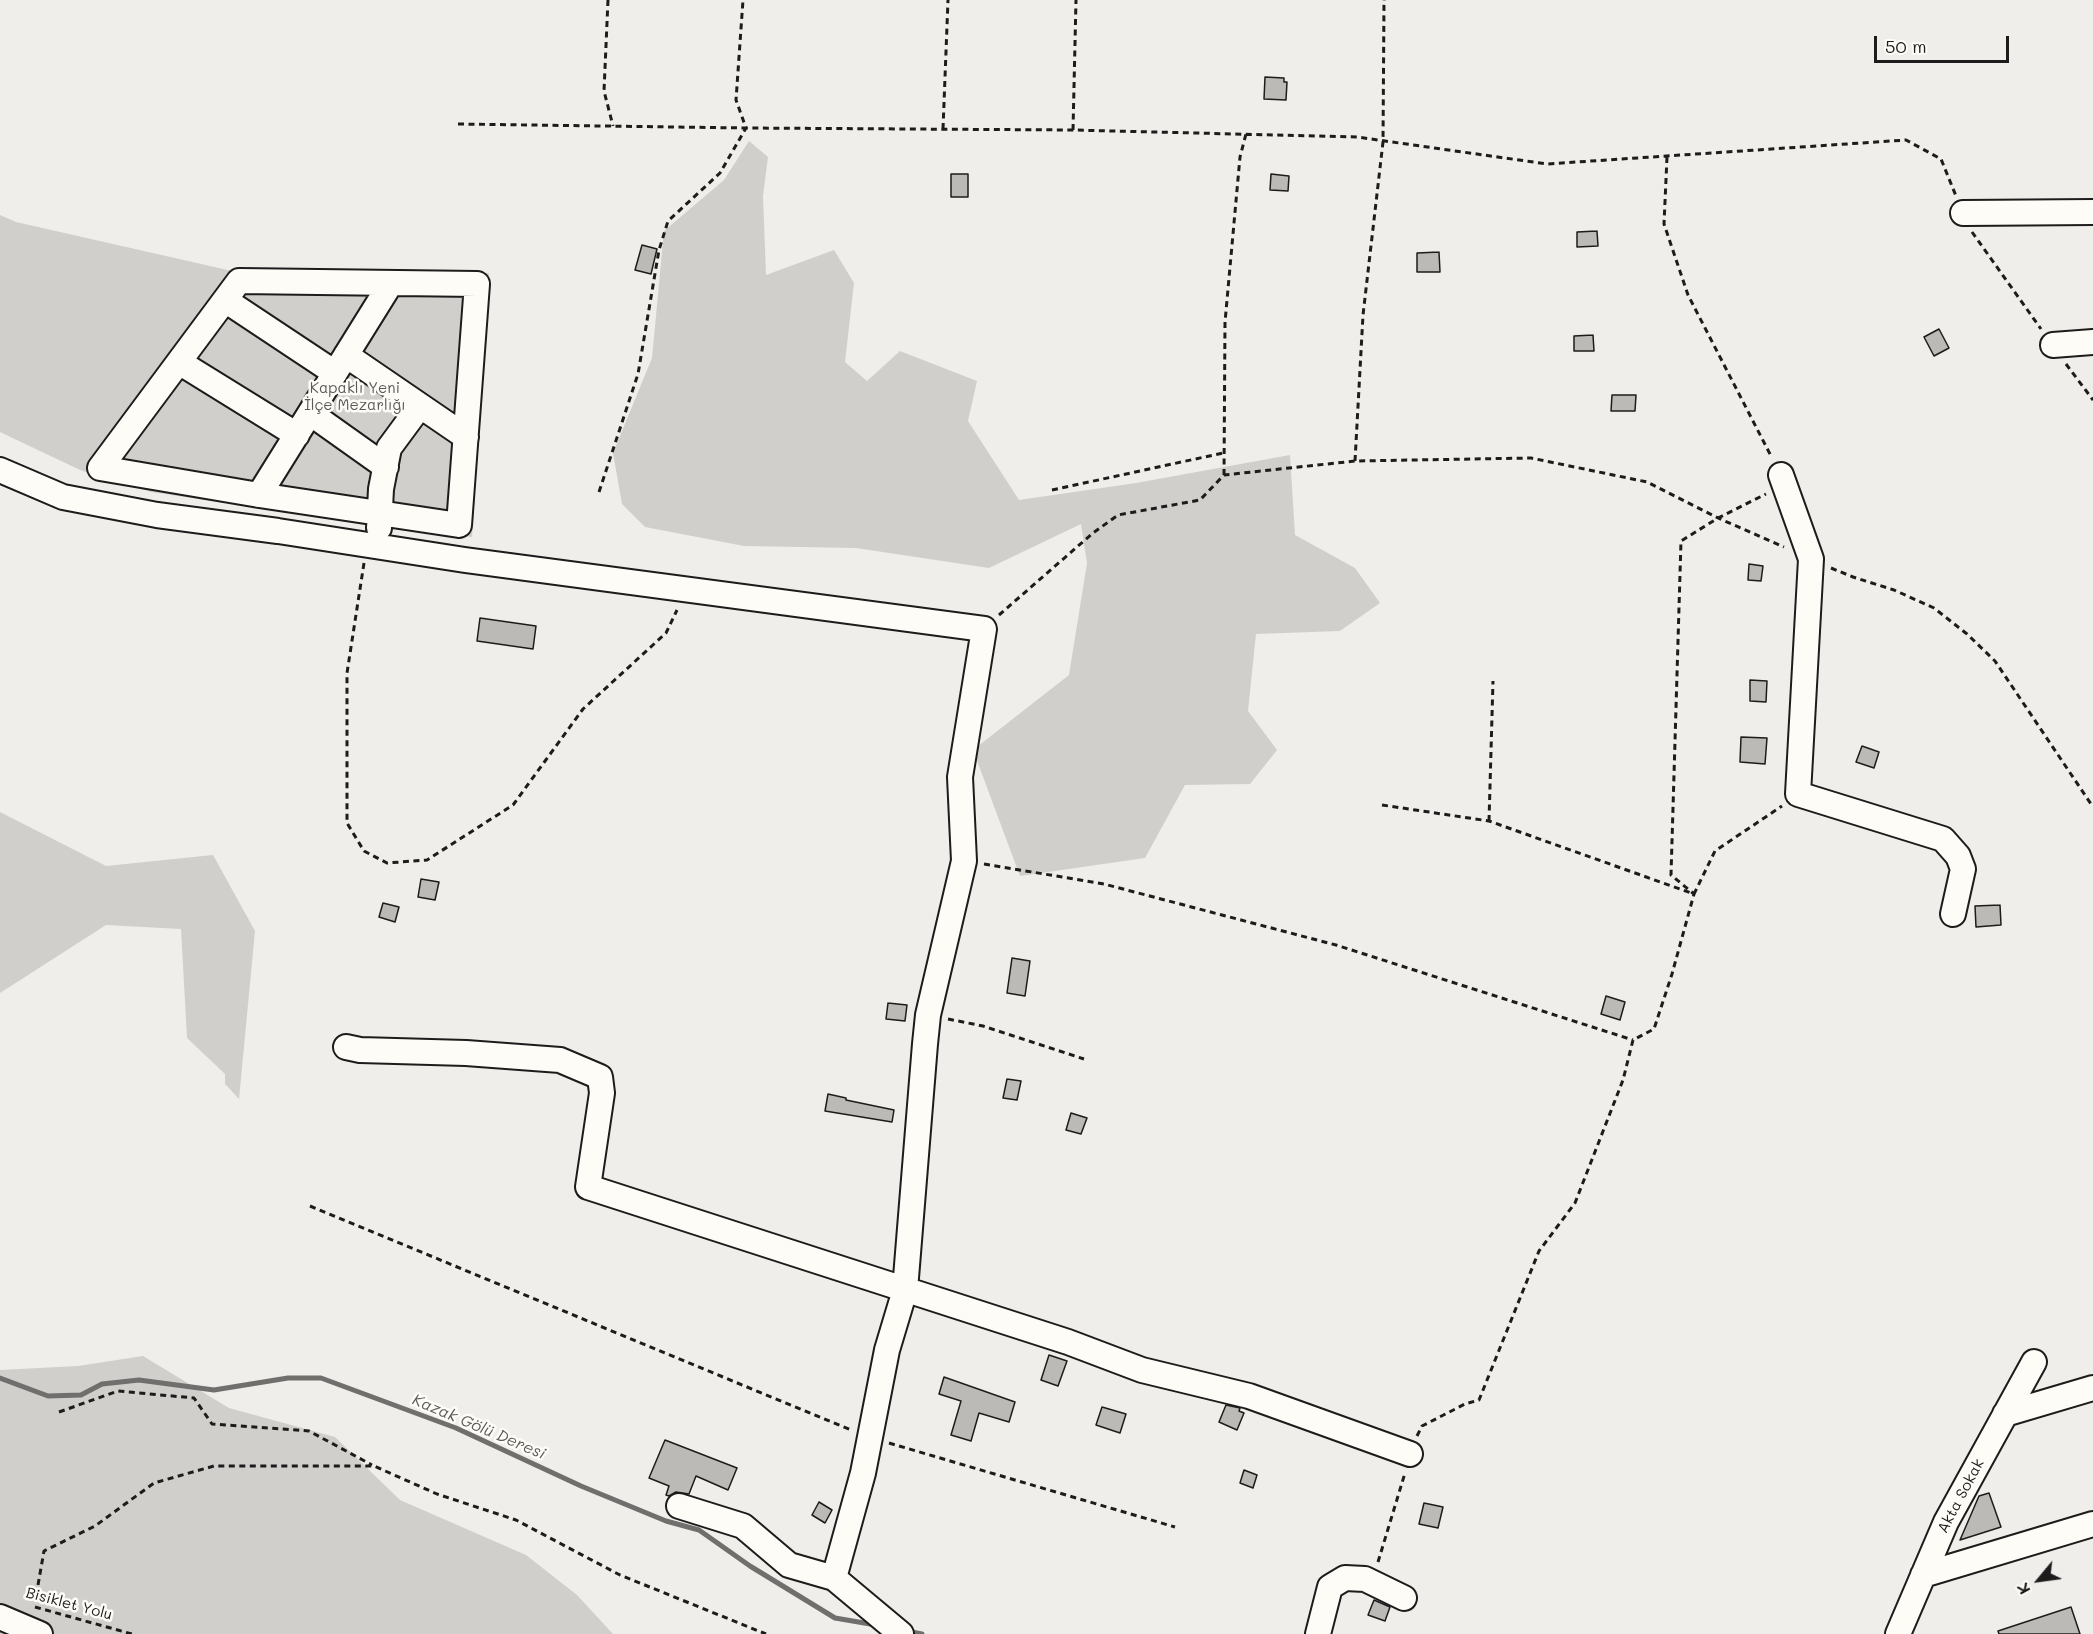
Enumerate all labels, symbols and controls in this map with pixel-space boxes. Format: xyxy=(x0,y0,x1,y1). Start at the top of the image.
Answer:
scale bar xyxy=(1877,24,2012,62)
text: 50 m xyxy=(1885,34,1927,58)
park label: Kapaklı Yeni İlçe Mezarlığı xyxy=(304,379,406,414)
water label: Kazak Gölü Deresi xyxy=(409,1390,549,1464)
street label: Akta Sokak xyxy=(1934,1456,1988,1536)
north arrow xyxy=(2009,1550,2069,1610)
text: K xyxy=(2011,1579,2035,1599)
street label: Bisiklet Yolu xyxy=(24,1584,114,1624)

